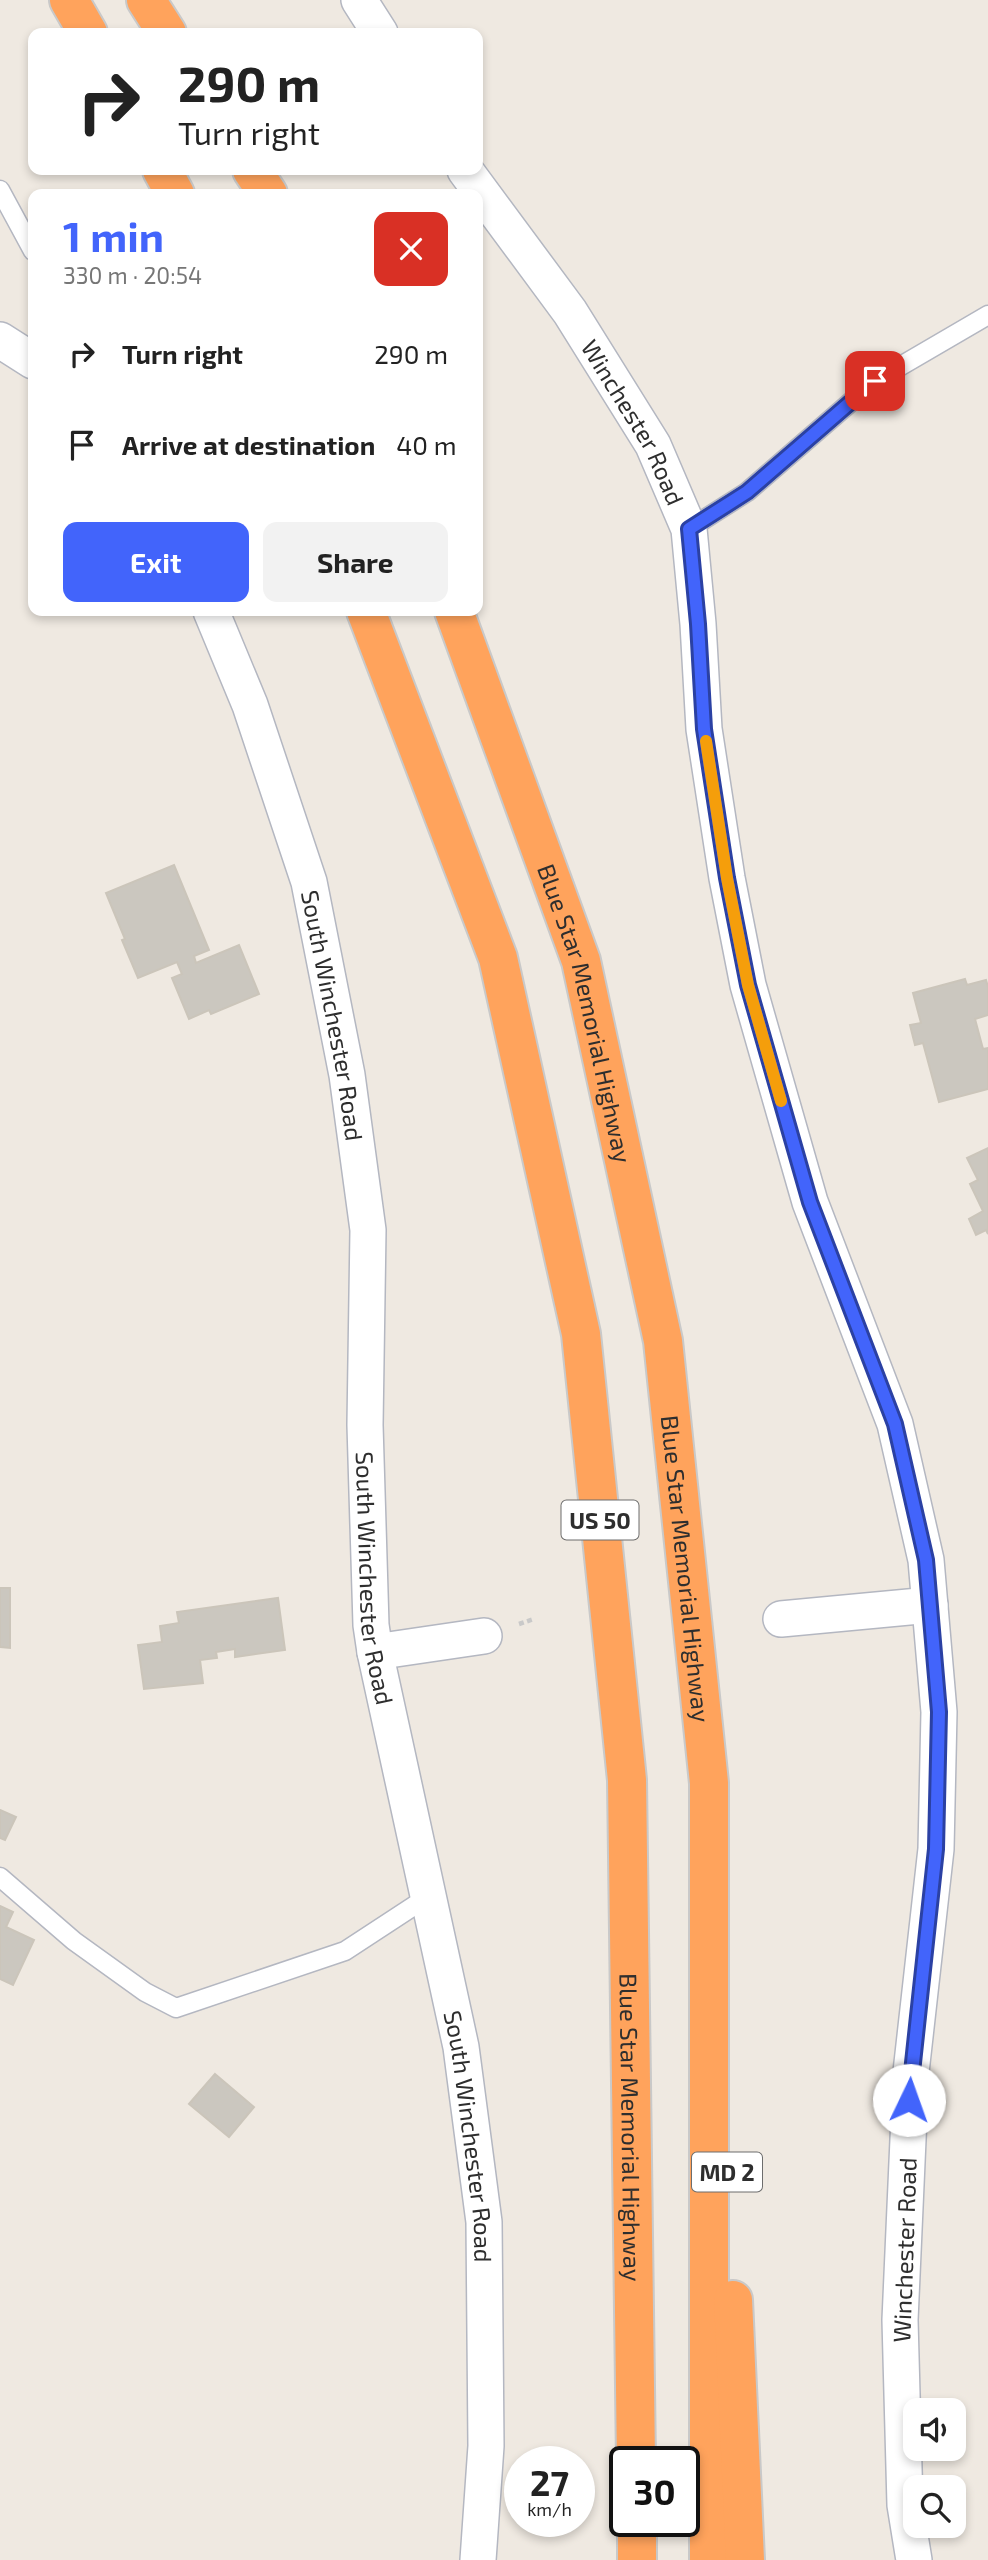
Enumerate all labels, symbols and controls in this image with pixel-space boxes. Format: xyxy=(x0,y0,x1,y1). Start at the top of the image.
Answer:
text: 290 m xyxy=(178,53,320,112)
icon: right xyxy=(63,56,154,147)
text: Turn right xyxy=(178,113,320,151)
text: 1 min xyxy=(63,210,164,260)
button: close xyxy=(374,212,448,286)
text: 330 m · 20:54 xyxy=(63,261,202,289)
street label: Winchester Road xyxy=(576,334,691,509)
icon: right xyxy=(63,335,101,373)
text: Turn right xyxy=(122,338,243,369)
text: 290 m xyxy=(374,338,448,369)
pin xyxy=(845,351,905,411)
icon: arrive xyxy=(856,362,894,400)
icon: arrive xyxy=(63,426,101,464)
text: Arrive at destination xyxy=(122,429,375,460)
text: 40 m xyxy=(396,429,457,460)
button: Exit xyxy=(63,522,249,602)
button: Share xyxy=(263,522,448,602)
street label: Blue Star Memorial Highway xyxy=(532,860,639,1166)
street label: South Winchester Road xyxy=(296,888,370,1142)
street label: Blue Star Memorial Highway xyxy=(656,1414,717,1724)
street label: South Winchester Road xyxy=(351,1451,400,1707)
road number: US 50 xyxy=(562,1500,638,1540)
street label: Blue Star Memorial Highway xyxy=(615,1973,648,2282)
street label: South Winchester Road xyxy=(439,2008,499,2263)
position arrow xyxy=(872,2063,946,2137)
road number: MD 2 xyxy=(692,2152,762,2192)
street label: Winchester Road xyxy=(886,2157,922,2343)
map controls xyxy=(903,2398,966,2538)
button: sound xyxy=(903,2398,966,2461)
speed limit sign: 30 xyxy=(609,2446,700,2537)
text: 27 xyxy=(530,2461,569,2503)
button: search xyxy=(903,2475,966,2538)
text: km/h xyxy=(527,2498,572,2520)

